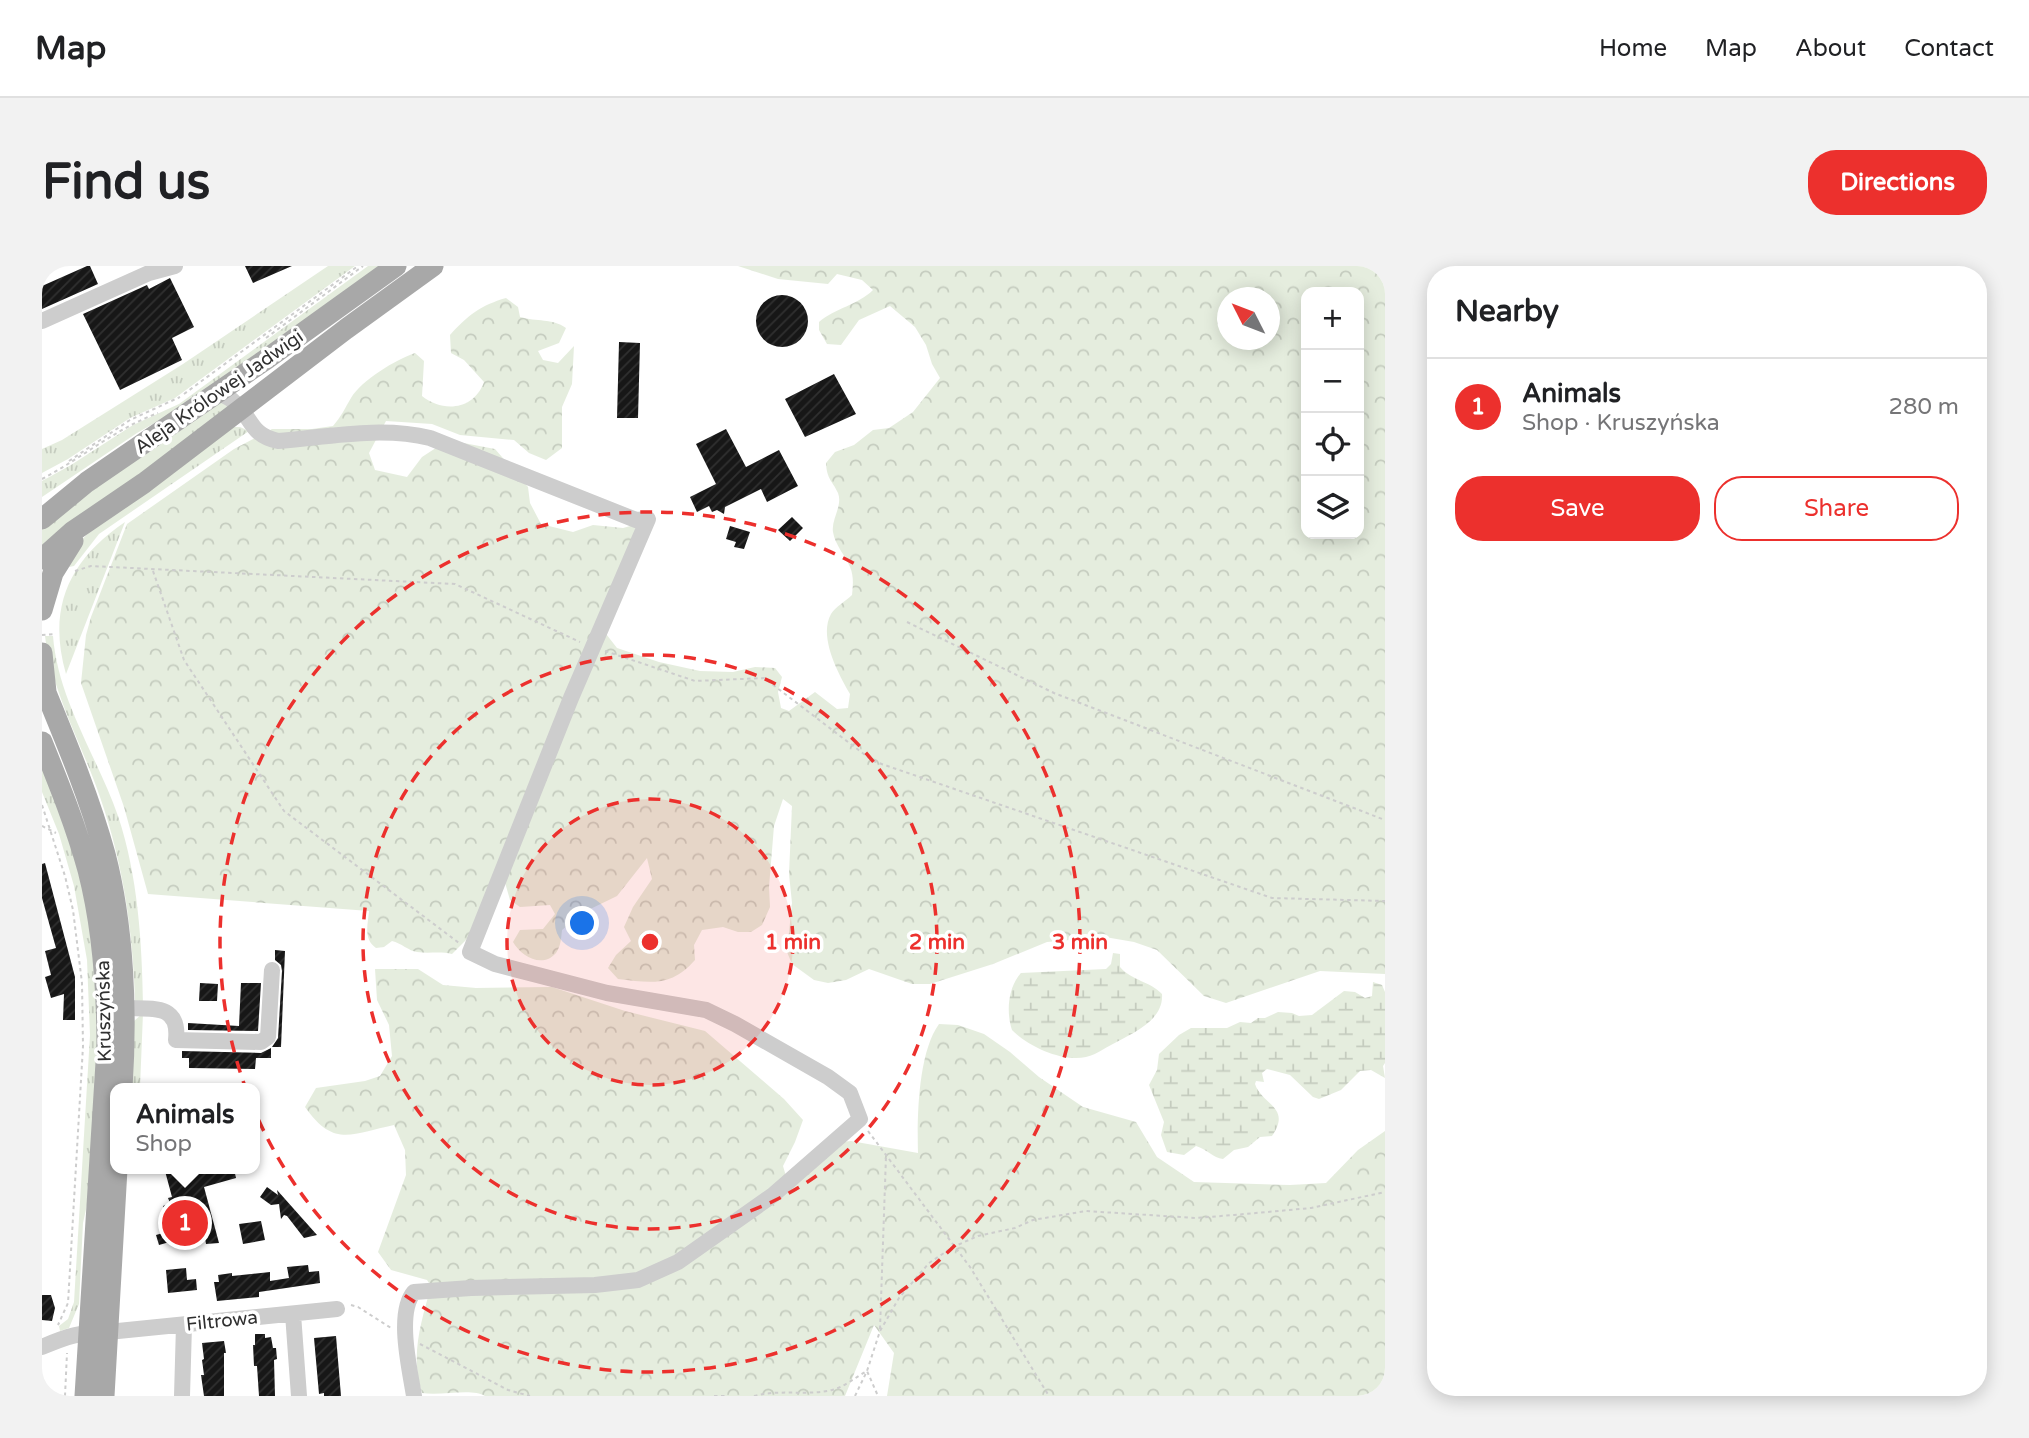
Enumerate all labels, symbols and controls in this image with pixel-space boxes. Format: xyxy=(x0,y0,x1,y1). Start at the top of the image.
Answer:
text: Map xyxy=(35,29,106,68)
text: Home xyxy=(1599,34,1667,63)
text: Map xyxy=(1705,34,1757,63)
text: About xyxy=(1795,34,1866,63)
text: Contact xyxy=(1904,34,1994,63)
button: Directions xyxy=(1808,150,1987,215)
text: Find us xyxy=(42,153,210,212)
north arrow xyxy=(1217,287,1280,350)
map controls xyxy=(1301,287,1364,539)
button: + xyxy=(1301,287,1364,350)
text: Nearby xyxy=(1455,293,1559,330)
street label: Aleja Królowej Jadwigi xyxy=(130,325,308,459)
button: − xyxy=(1301,350,1364,413)
text: Animals xyxy=(1522,378,1621,409)
text: 1 xyxy=(1471,393,1485,421)
text: 280 m xyxy=(1889,393,1959,421)
text: Shop · Kruszyńska xyxy=(1522,409,1720,437)
button: locate xyxy=(1301,413,1364,476)
button: layers xyxy=(1301,476,1364,539)
button: Save xyxy=(1455,476,1700,541)
button: Share xyxy=(1714,476,1959,541)
your location xyxy=(565,906,599,940)
centre of rings xyxy=(638,930,662,954)
text: 1 min xyxy=(765,930,821,955)
text: 2 min xyxy=(909,930,965,955)
text: 3 min xyxy=(1052,930,1108,955)
street label: Kruszyńska xyxy=(92,960,116,1062)
popup xyxy=(110,1083,260,1174)
text: Animals xyxy=(136,1099,234,1130)
text: Shop xyxy=(136,1130,192,1158)
pin: 1 xyxy=(162,1197,208,1249)
street label: Filtrowa xyxy=(185,1306,259,1336)

